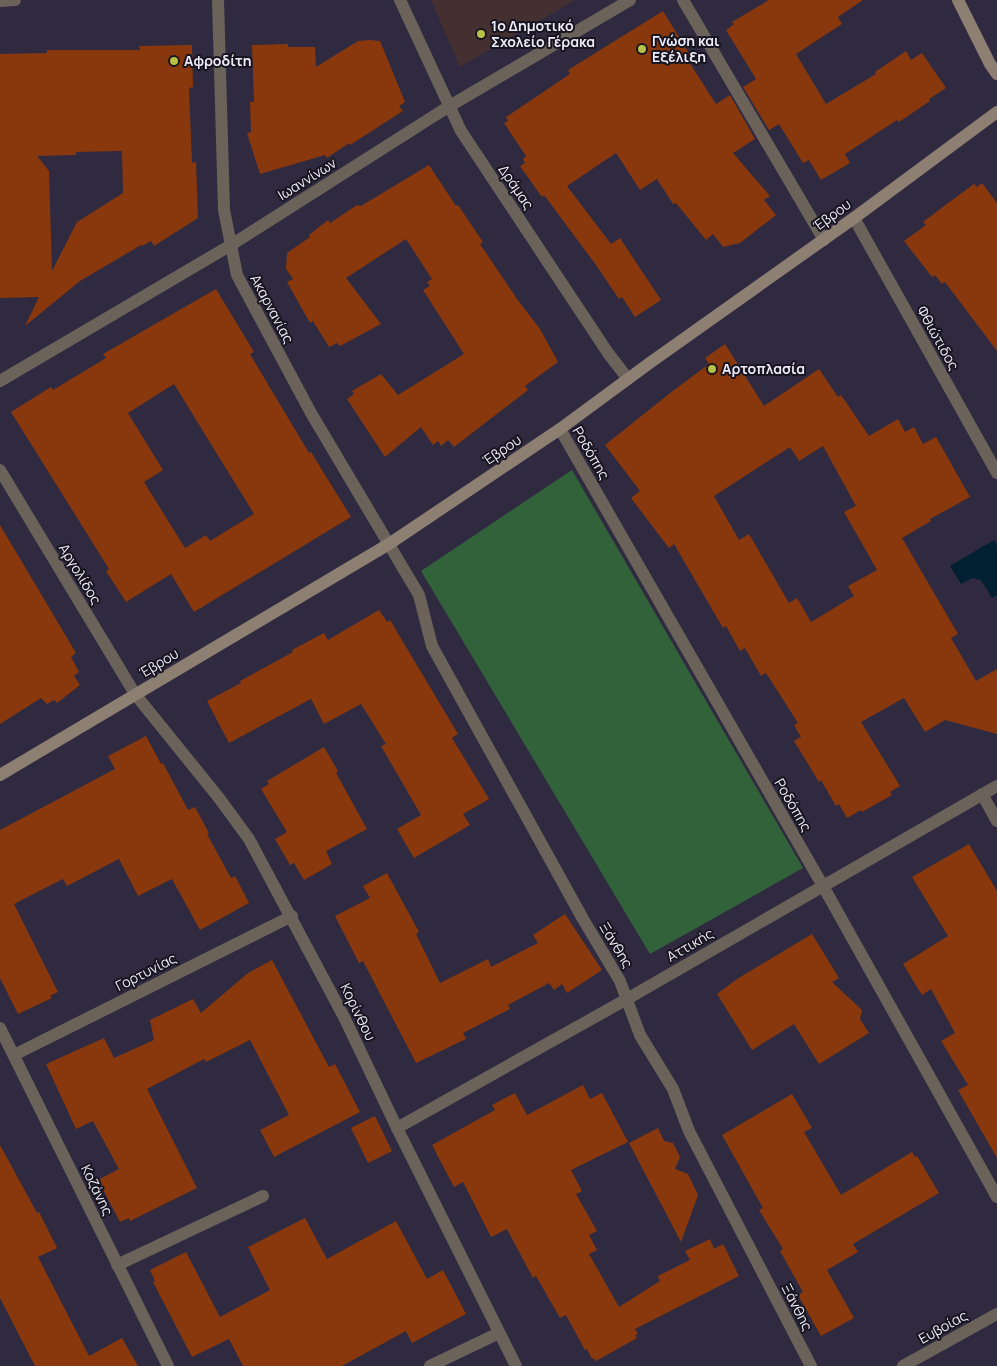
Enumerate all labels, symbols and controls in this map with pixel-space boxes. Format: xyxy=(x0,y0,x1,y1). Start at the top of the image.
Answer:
place label: 1ο Δημοτικό Σχολείο Γέρακα xyxy=(491,16,595,51)
marker: 1ο Δημοτικό Σχολείο Γέρακα xyxy=(475,28,487,40)
place label: Γνώση και Εξέλιξη xyxy=(652,31,720,66)
marker: Γνώση και Εξέλιξη xyxy=(636,43,648,55)
place label: Αφροδίτη xyxy=(184,51,252,70)
marker: Αφροδίτη xyxy=(168,55,180,67)
street label: Ιωαννίνων xyxy=(274,153,340,204)
street label: Δράμας xyxy=(494,160,539,213)
street label: Έβρου xyxy=(809,194,855,235)
street label: Ακαρνανίας xyxy=(246,271,299,347)
street label: Φθιώτιδος xyxy=(913,302,964,373)
place label: Αρτοπλασία xyxy=(722,359,805,378)
marker: Αρτοπλασία xyxy=(706,363,718,375)
street label: Ροδόπης xyxy=(569,423,614,483)
street label: Έβρου xyxy=(479,430,525,469)
street label: Αργολίδος xyxy=(55,540,106,608)
street label: Έβρου xyxy=(136,643,182,682)
street label: Ροδόπης xyxy=(771,775,816,835)
street label: Ξάνθης xyxy=(595,918,638,972)
street label: Αττικής xyxy=(663,923,717,966)
street label: Γορτυνίας xyxy=(112,948,180,995)
street label: Κορίνθου xyxy=(336,980,380,1044)
street label: Κοζάνης xyxy=(77,1161,118,1219)
street label: Ξάνθης xyxy=(778,1280,817,1334)
street label: Ευβοίας xyxy=(915,1305,971,1348)

